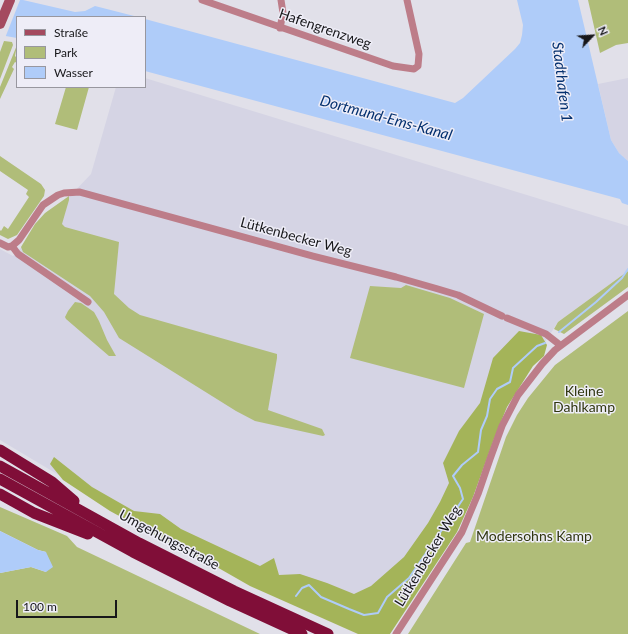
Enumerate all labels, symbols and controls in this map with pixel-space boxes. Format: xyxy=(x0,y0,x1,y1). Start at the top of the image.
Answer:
street label: Hafengrenzweg xyxy=(277,5,373,53)
legend xyxy=(16,16,146,88)
north arrow xyxy=(572,16,612,56)
text: N xyxy=(596,24,611,37)
text: Straße xyxy=(54,25,88,40)
water label: Stadthafen 1 xyxy=(548,41,576,123)
text: Park xyxy=(54,45,77,60)
text: Wasser xyxy=(54,65,93,80)
water label: Dortmund-Ems-Kanal xyxy=(318,92,454,144)
street label: Lütkenbecker Weg xyxy=(238,214,354,260)
park label: Kleine Dahlkamp xyxy=(553,383,615,416)
street label: Lütkenbecker Weg xyxy=(391,503,465,609)
street label: Umgehungsstraße xyxy=(116,506,222,574)
park label: Modersohns Kamp xyxy=(476,528,592,544)
scale bar xyxy=(18,592,119,618)
text: 100 m xyxy=(23,599,57,614)

